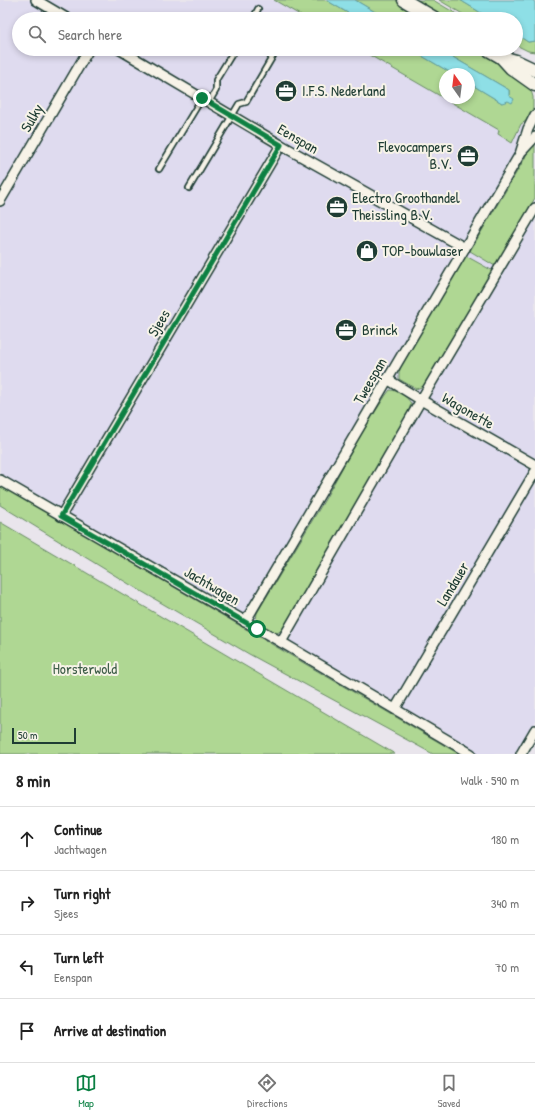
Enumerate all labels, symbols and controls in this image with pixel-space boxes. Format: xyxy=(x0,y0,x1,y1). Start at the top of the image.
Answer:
search box xyxy=(12,12,523,56)
icon: search xyxy=(26,23,48,45)
text: Search here xyxy=(58,24,122,45)
north arrow xyxy=(439,68,475,104)
office icon: I.F.S. Nederland xyxy=(273,78,299,104)
place label: I.F.S. Nederland xyxy=(302,80,385,101)
route end xyxy=(193,89,211,107)
street label: Sulky xyxy=(15,100,48,136)
street label: Eenspan xyxy=(274,118,323,159)
place label: Flevocampers B.V. xyxy=(378,136,452,174)
office icon: Flevocampers B.V. xyxy=(455,143,481,169)
place label: Electro Groothandel Theissling B.V. xyxy=(352,187,460,225)
office icon: Electro Groothandel Theissling B.V. xyxy=(324,194,350,220)
shop icon: TOP-bouwlaser xyxy=(354,238,380,264)
place label: TOP-bouwlaser xyxy=(382,240,463,261)
street label: Sjees xyxy=(142,305,175,340)
office icon: Brinck xyxy=(333,317,359,343)
place label: Brinck xyxy=(362,319,398,340)
street label: Tweespan xyxy=(348,353,391,408)
street label: Wagonette xyxy=(438,387,498,434)
street label: Landauer xyxy=(431,558,474,610)
street label: Jachtwagen xyxy=(181,561,244,610)
route start xyxy=(248,620,266,638)
park label: Horsterwold xyxy=(53,658,117,679)
scale bar xyxy=(12,726,76,745)
text: 50 m xyxy=(18,728,38,742)
text: 8 min xyxy=(16,769,50,792)
text: Walk · 590 m xyxy=(461,771,519,789)
text: Continue xyxy=(54,819,102,840)
icon: ahead xyxy=(16,828,38,850)
text: 180 m xyxy=(491,830,519,848)
text: Jachtwagen xyxy=(54,840,107,858)
text: Turn right xyxy=(54,883,110,904)
icon: right xyxy=(16,892,38,914)
text: 340 m xyxy=(491,894,519,912)
text: Sjees xyxy=(54,904,78,922)
text: Turn left xyxy=(54,947,104,968)
icon: left xyxy=(16,956,38,978)
text: 70 m xyxy=(495,958,519,976)
text: Eenspan xyxy=(54,968,92,986)
icon: arrive xyxy=(16,1020,38,1042)
text: Arrive at destination xyxy=(54,1020,166,1041)
tab: Map xyxy=(75,1072,97,1110)
tab: Directions xyxy=(247,1072,288,1110)
tab: Saved xyxy=(438,1072,460,1110)

